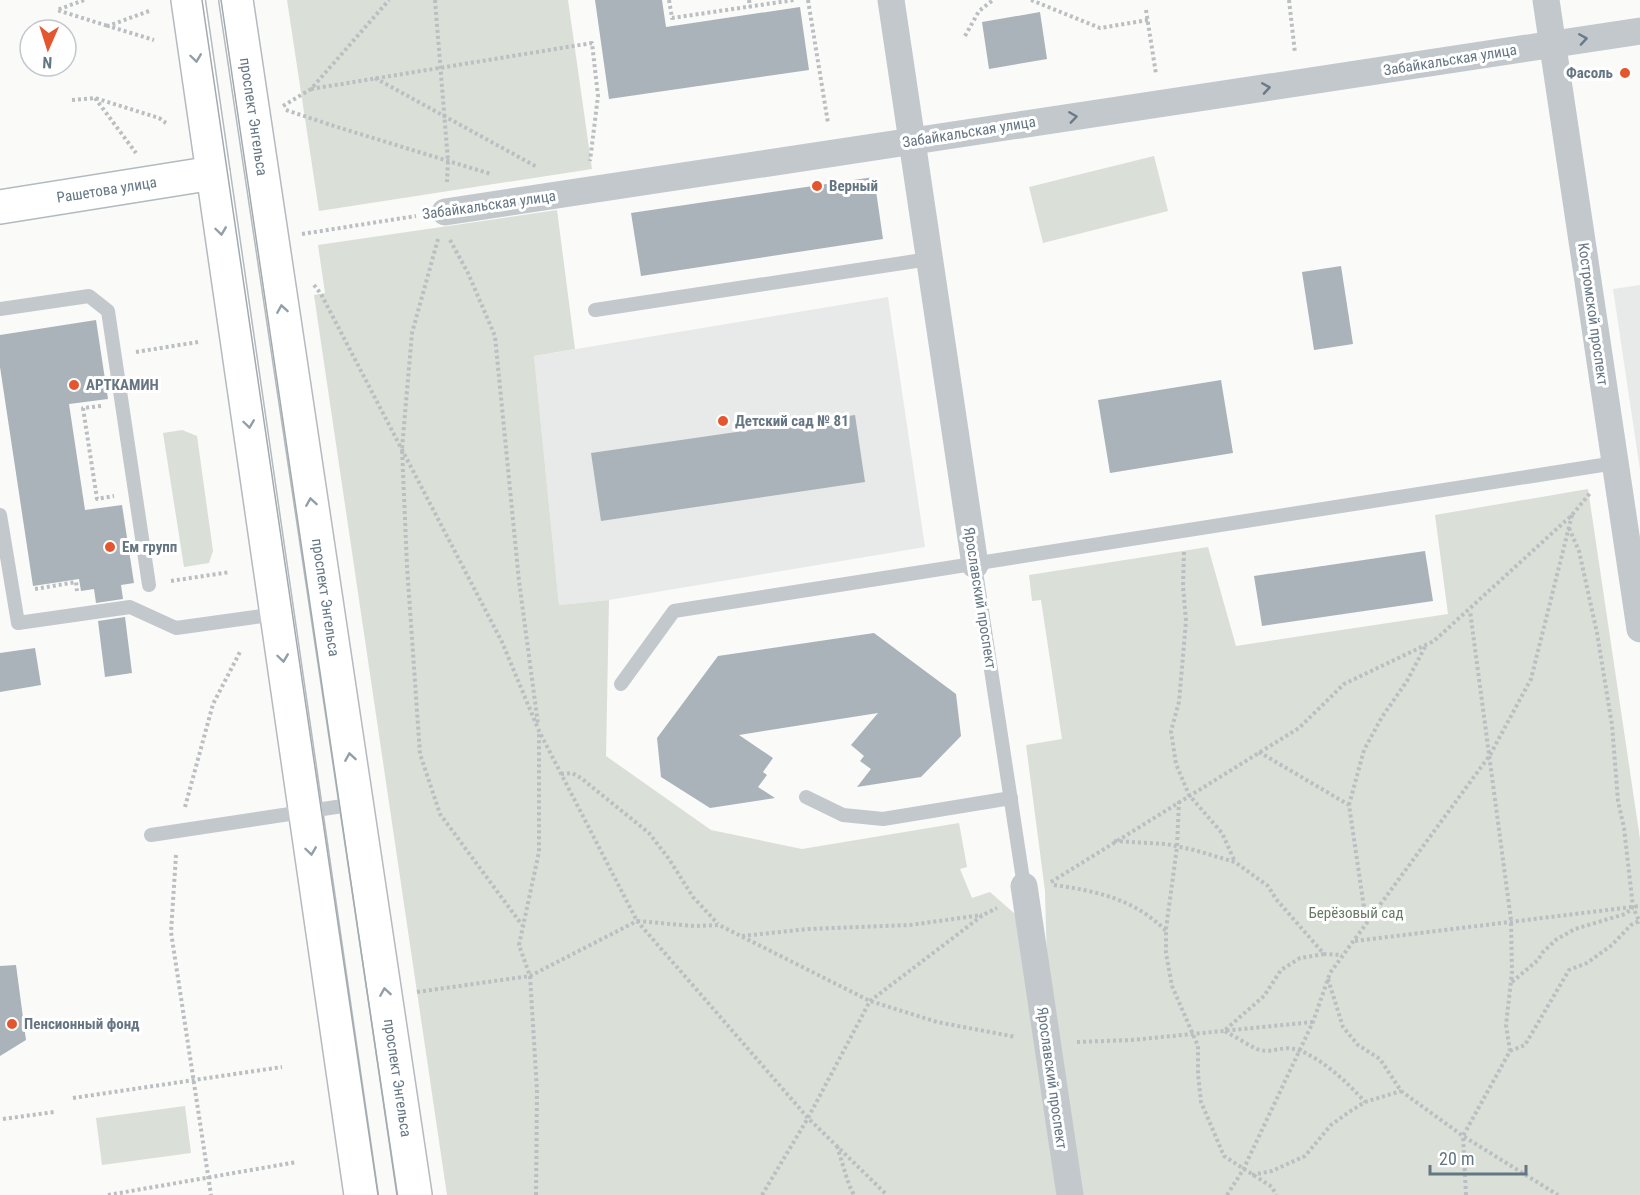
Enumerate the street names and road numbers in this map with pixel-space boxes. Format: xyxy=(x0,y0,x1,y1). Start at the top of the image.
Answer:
street label: Забайкальская улица xyxy=(1382,41,1518,79)
street label: проспект Энгельса xyxy=(236,56,271,177)
street label: Забайкальская улица xyxy=(901,113,1037,151)
street label: Рашетова улица xyxy=(55,173,158,207)
street label: Забайкальская улица xyxy=(421,187,557,223)
street label: Костромской проспект xyxy=(1574,241,1612,387)
street label: Ярославский проспект xyxy=(960,526,1000,670)
street label: проспект Энгельса xyxy=(308,537,343,658)
street label: Ярославский проспект xyxy=(1033,1006,1071,1150)
street label: проспект Энгельса xyxy=(380,1018,415,1138)

